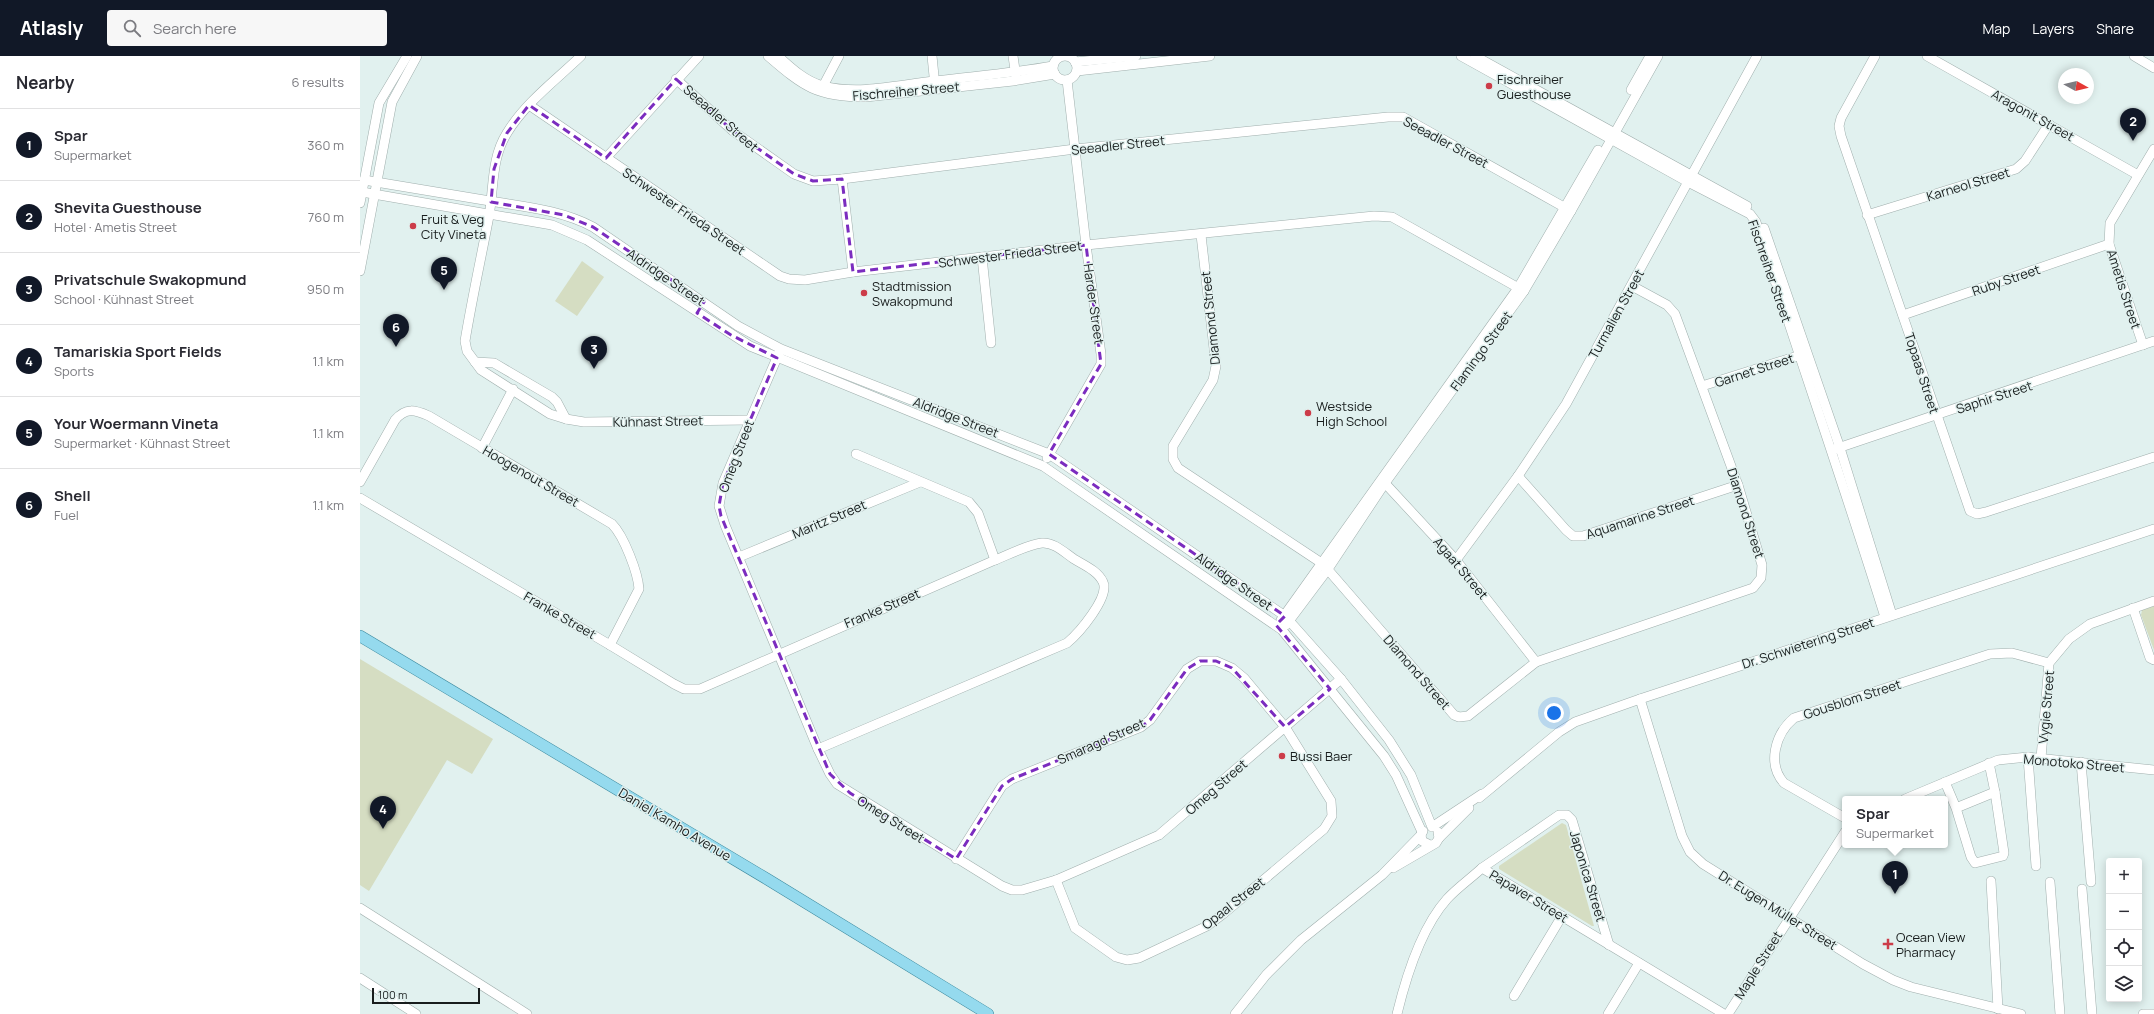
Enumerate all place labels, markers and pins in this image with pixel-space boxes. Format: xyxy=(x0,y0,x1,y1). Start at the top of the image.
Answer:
place label: Fischreiher Guesthouse xyxy=(1497,70,1571,103)
marker: Fischreiher Guesthouse xyxy=(1484,81,1494,91)
pin: 2 xyxy=(2120,108,2146,141)
place label: Fruit & Veg City Vineta xyxy=(421,210,486,243)
marker: Fruit & Veg City Vineta xyxy=(408,221,418,231)
pin: 5 xyxy=(431,257,457,290)
place label: Stadtmission Swakopmund xyxy=(872,277,953,310)
marker: Stadtmission Swakopmund xyxy=(859,288,869,298)
pin: 6 xyxy=(383,314,409,347)
pin: 3 xyxy=(581,336,607,369)
place label: Westside High School xyxy=(1316,397,1387,430)
marker: Westside High School xyxy=(1303,408,1313,418)
place label: Bussi Baer xyxy=(1290,747,1353,765)
marker: Bussi Baer xyxy=(1277,751,1287,761)
pin: 4 xyxy=(370,796,396,829)
pin: 1 xyxy=(1882,861,1908,894)
place label: Ocean View Pharmacy xyxy=(1896,928,1965,961)
marker: Ocean View Pharmacy xyxy=(1883,939,1893,949)

